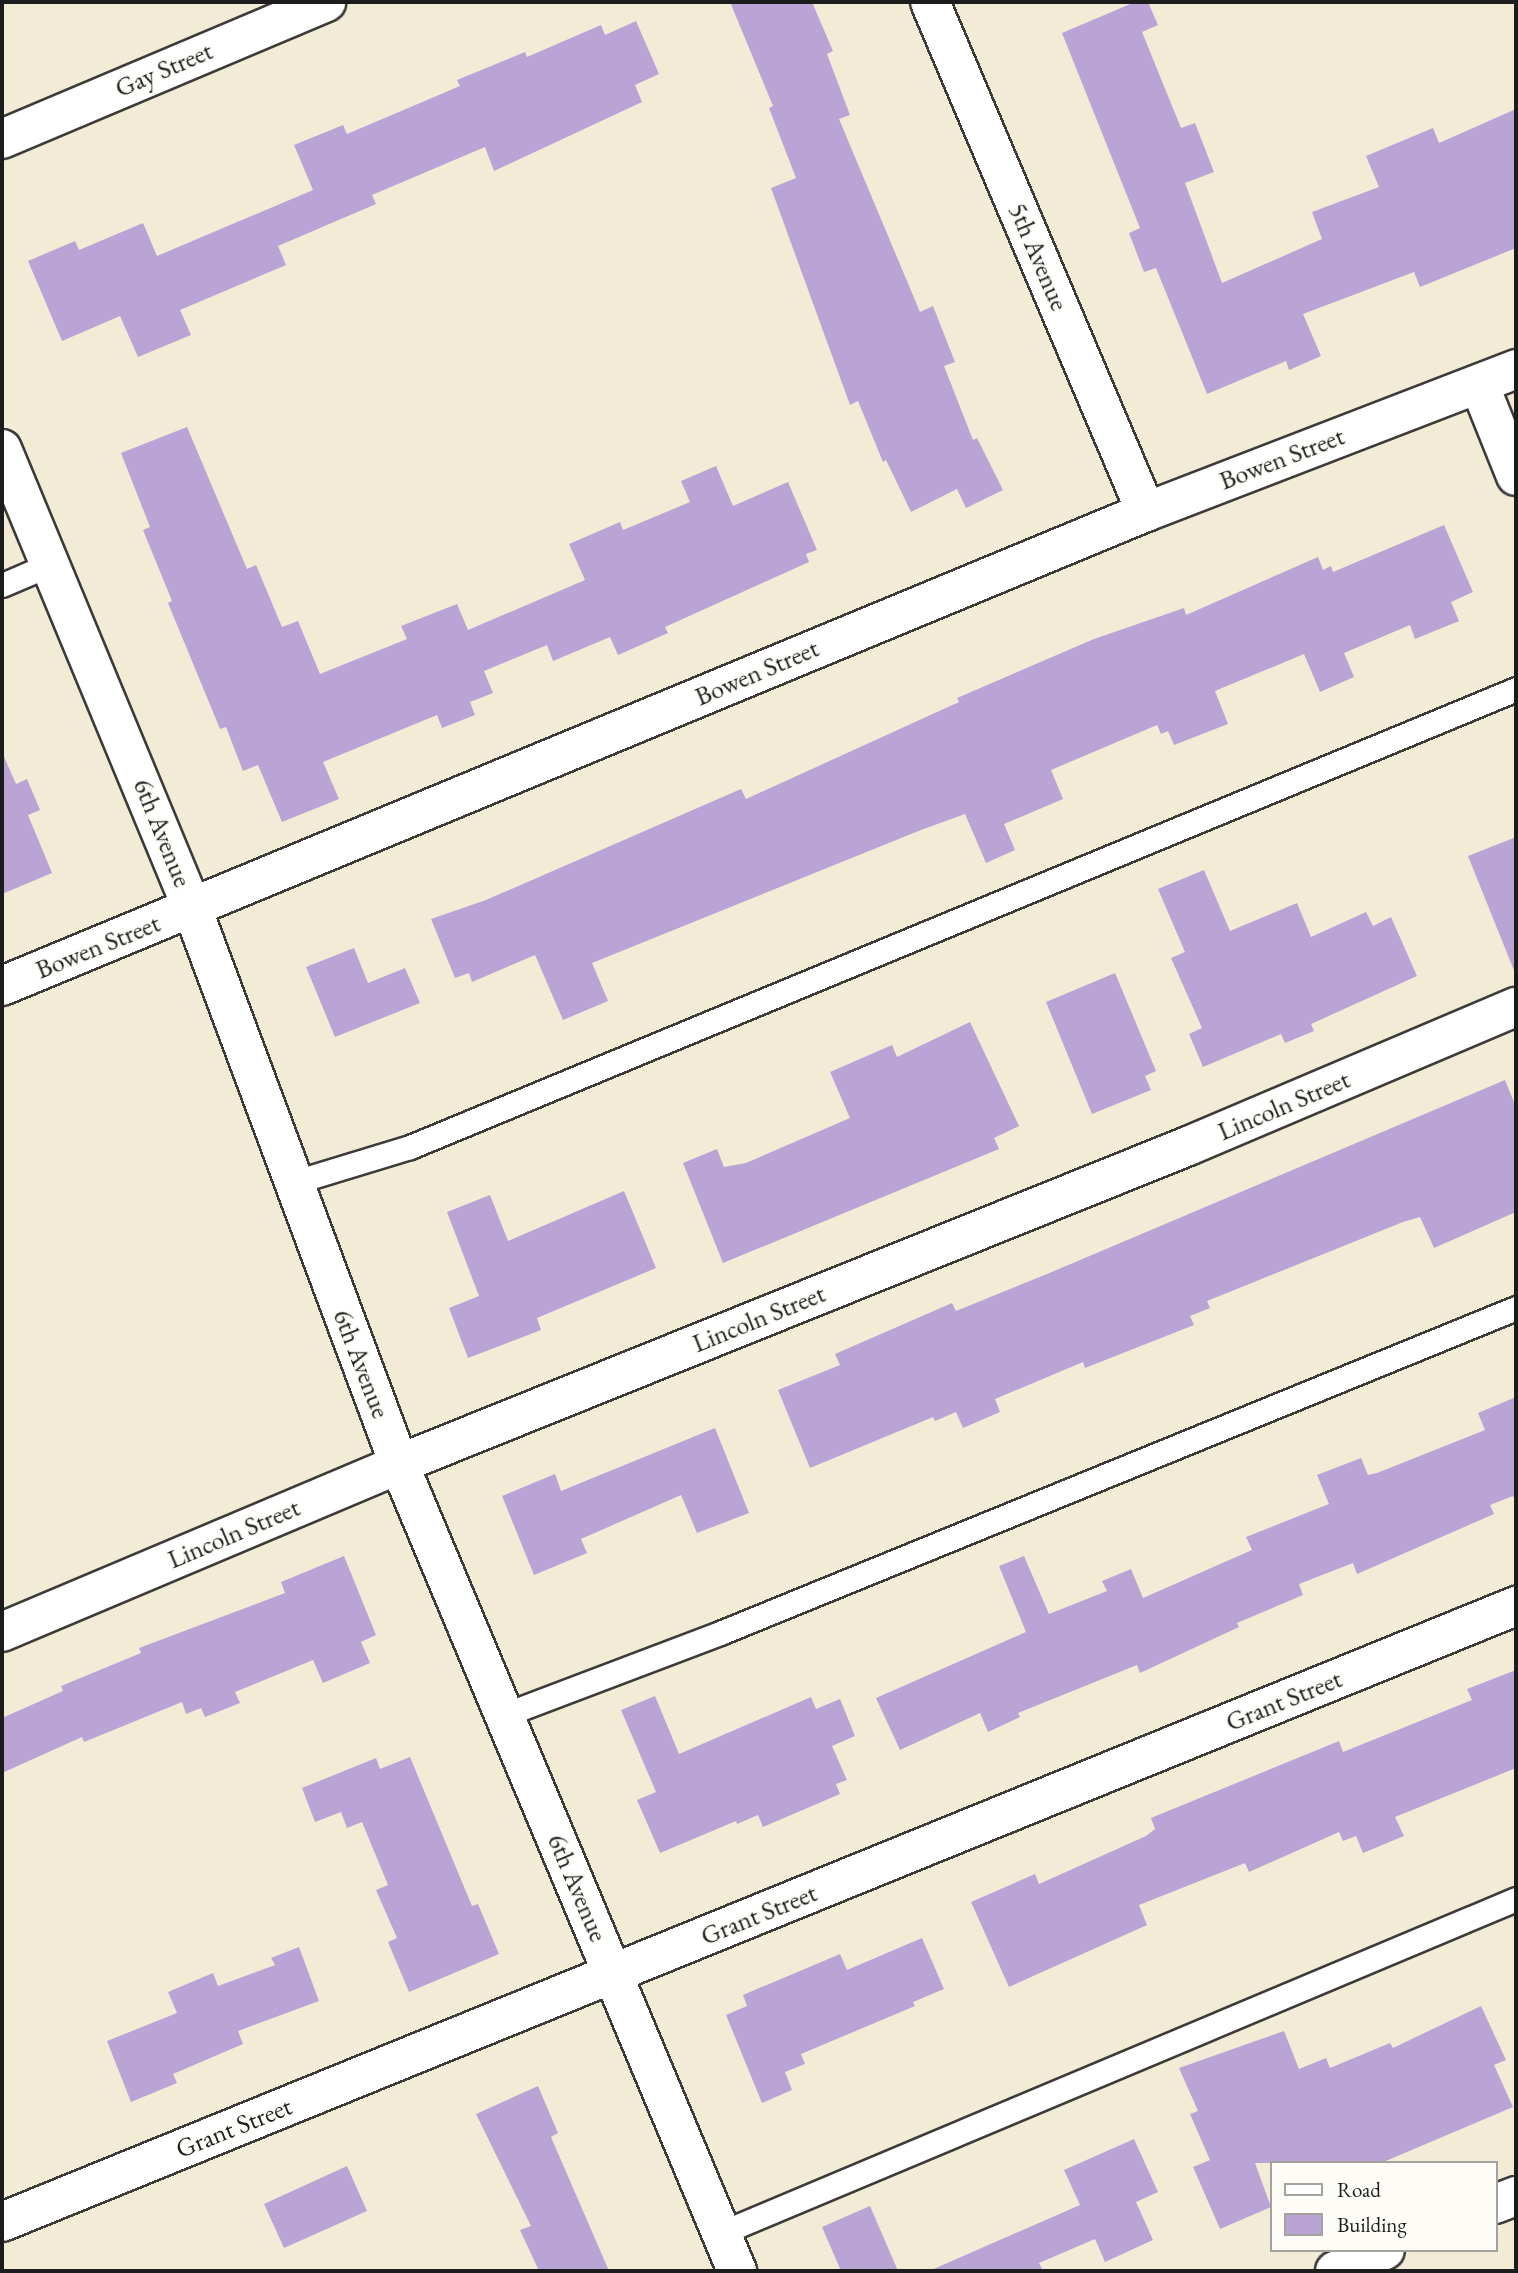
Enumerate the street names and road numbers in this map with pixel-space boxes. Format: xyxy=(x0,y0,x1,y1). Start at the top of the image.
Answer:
street label: Gay Street xyxy=(111,36,217,104)
street label: 5th Avenue xyxy=(1001,199,1075,315)
street label: Bowen Street xyxy=(1215,421,1349,497)
street label: Bowen Street xyxy=(691,633,823,713)
street label: 6th Avenue xyxy=(126,774,198,892)
street label: Bowen Street xyxy=(31,908,165,986)
street label: Lincoln Street xyxy=(1213,1064,1355,1148)
street label: Lincoln Street xyxy=(688,1278,830,1360)
street label: 6th Avenue xyxy=(326,1305,396,1423)
street label: Lincoln Street xyxy=(163,1492,305,1576)
street label: Grant Street xyxy=(1221,1664,1347,1738)
street label: 6th Avenue xyxy=(540,1830,614,1946)
street label: Grant Street xyxy=(696,1878,822,1952)
street label: Grant Street xyxy=(171,2091,297,2165)

